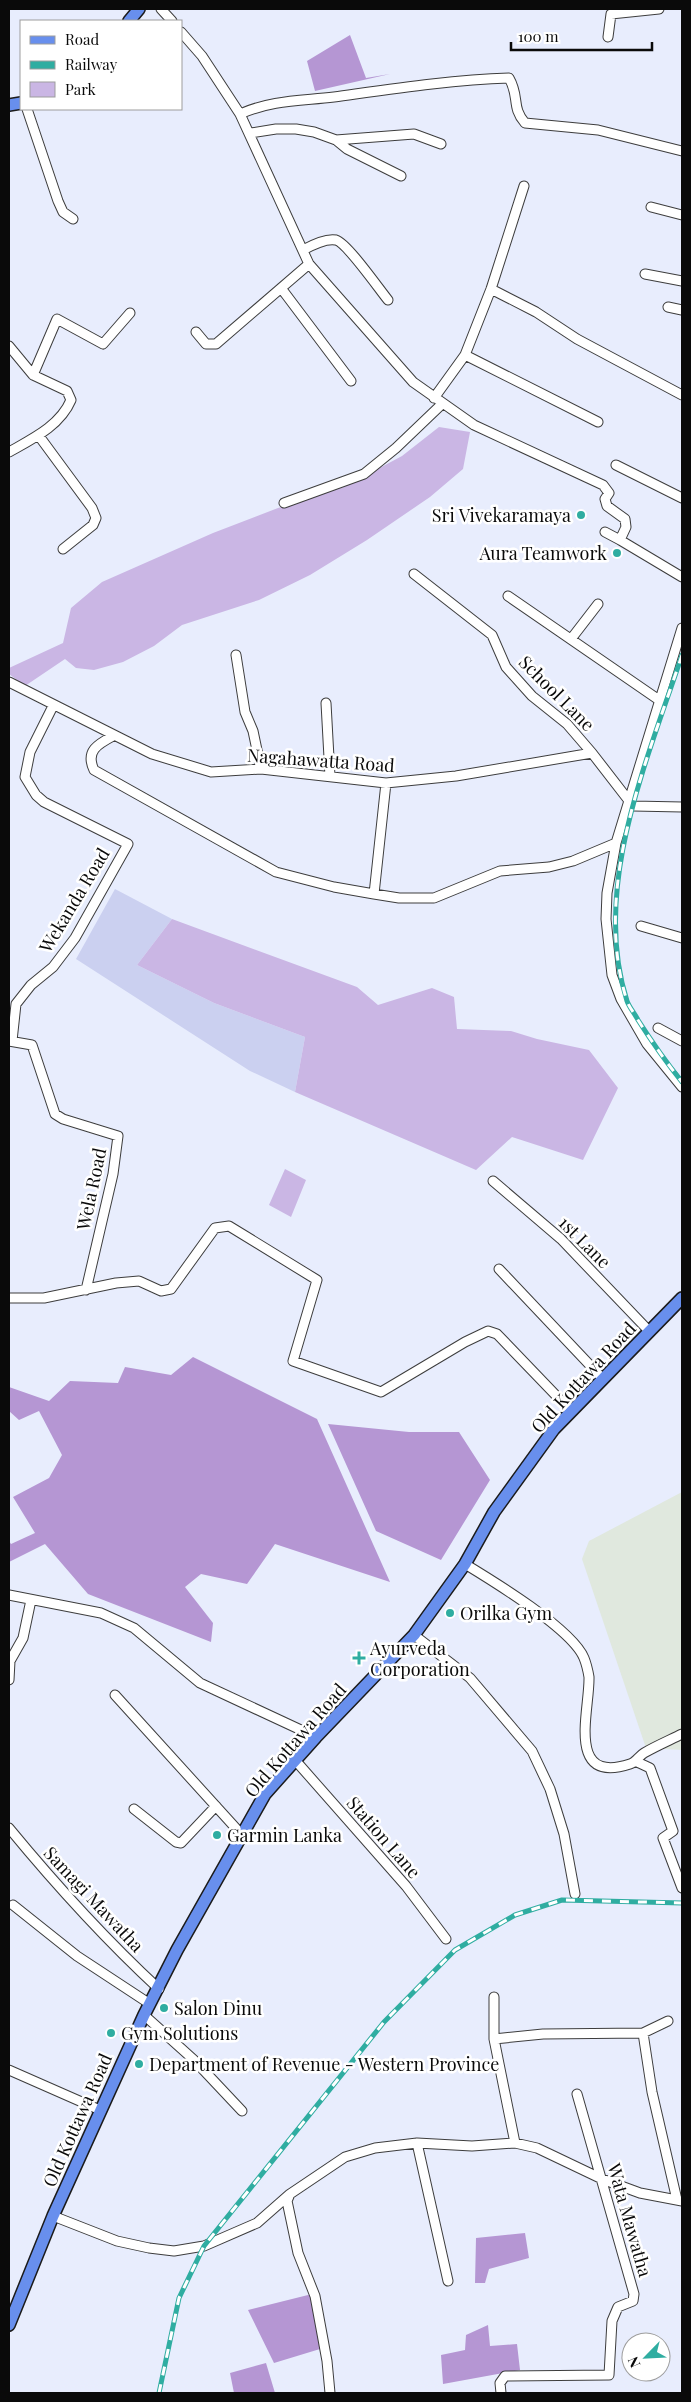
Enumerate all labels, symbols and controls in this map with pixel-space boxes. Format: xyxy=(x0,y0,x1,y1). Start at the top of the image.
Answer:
legend xyxy=(20,20,182,110)
scale bar xyxy=(511,20,652,52)
text: 100 m xyxy=(518,26,559,46)
text: Road xyxy=(65,29,99,49)
text: Railway xyxy=(65,54,118,74)
text: Park xyxy=(65,79,97,99)
place label: Sri Vivekaramaya xyxy=(432,503,571,527)
marker: Sri Vivekaramaya xyxy=(575,509,587,521)
place label: Aura Teamwork xyxy=(479,541,607,565)
marker: Aura Teamwork xyxy=(611,547,623,559)
street label: School Lane xyxy=(514,650,600,736)
street label: Nagahawatta Road xyxy=(246,743,396,777)
street label: Wekanda Road xyxy=(33,843,115,958)
street label: Wela Road xyxy=(70,1145,112,1233)
street label: 1st Lane xyxy=(554,1211,616,1273)
street label: Old Kottawa Road xyxy=(525,1316,641,1438)
place label: Orilka Gym xyxy=(460,1601,552,1625)
marker: Orilka Gym xyxy=(444,1607,456,1619)
place label: Ayurveda Corporation xyxy=(369,1636,470,1681)
marker: Ayurveda Corporation xyxy=(352,1651,366,1665)
street label: Old Kottawa Road xyxy=(239,1678,351,1802)
street label: Station Lane xyxy=(342,1791,426,1883)
place label: Garmin Lanka xyxy=(227,1823,342,1847)
marker: Garmin Lanka xyxy=(211,1829,223,1841)
street label: Samagi Mawatha xyxy=(39,1841,149,1957)
place label: Salon Dinu xyxy=(174,1996,263,2020)
marker: Salon Dinu xyxy=(158,2002,170,2014)
place label: Gym Solutions xyxy=(121,2021,238,2045)
marker: Gym Solutions xyxy=(105,2027,117,2039)
street label: Old Kottawa Road xyxy=(37,2049,117,2190)
place label: Department of Revenue - Western Province xyxy=(149,2052,499,2076)
marker: Department of Revenue - Western Province xyxy=(133,2058,145,2070)
street label: Wata Mawatha xyxy=(602,2159,658,2280)
north arrow xyxy=(621,2332,671,2382)
text: N xyxy=(623,2354,644,2371)

